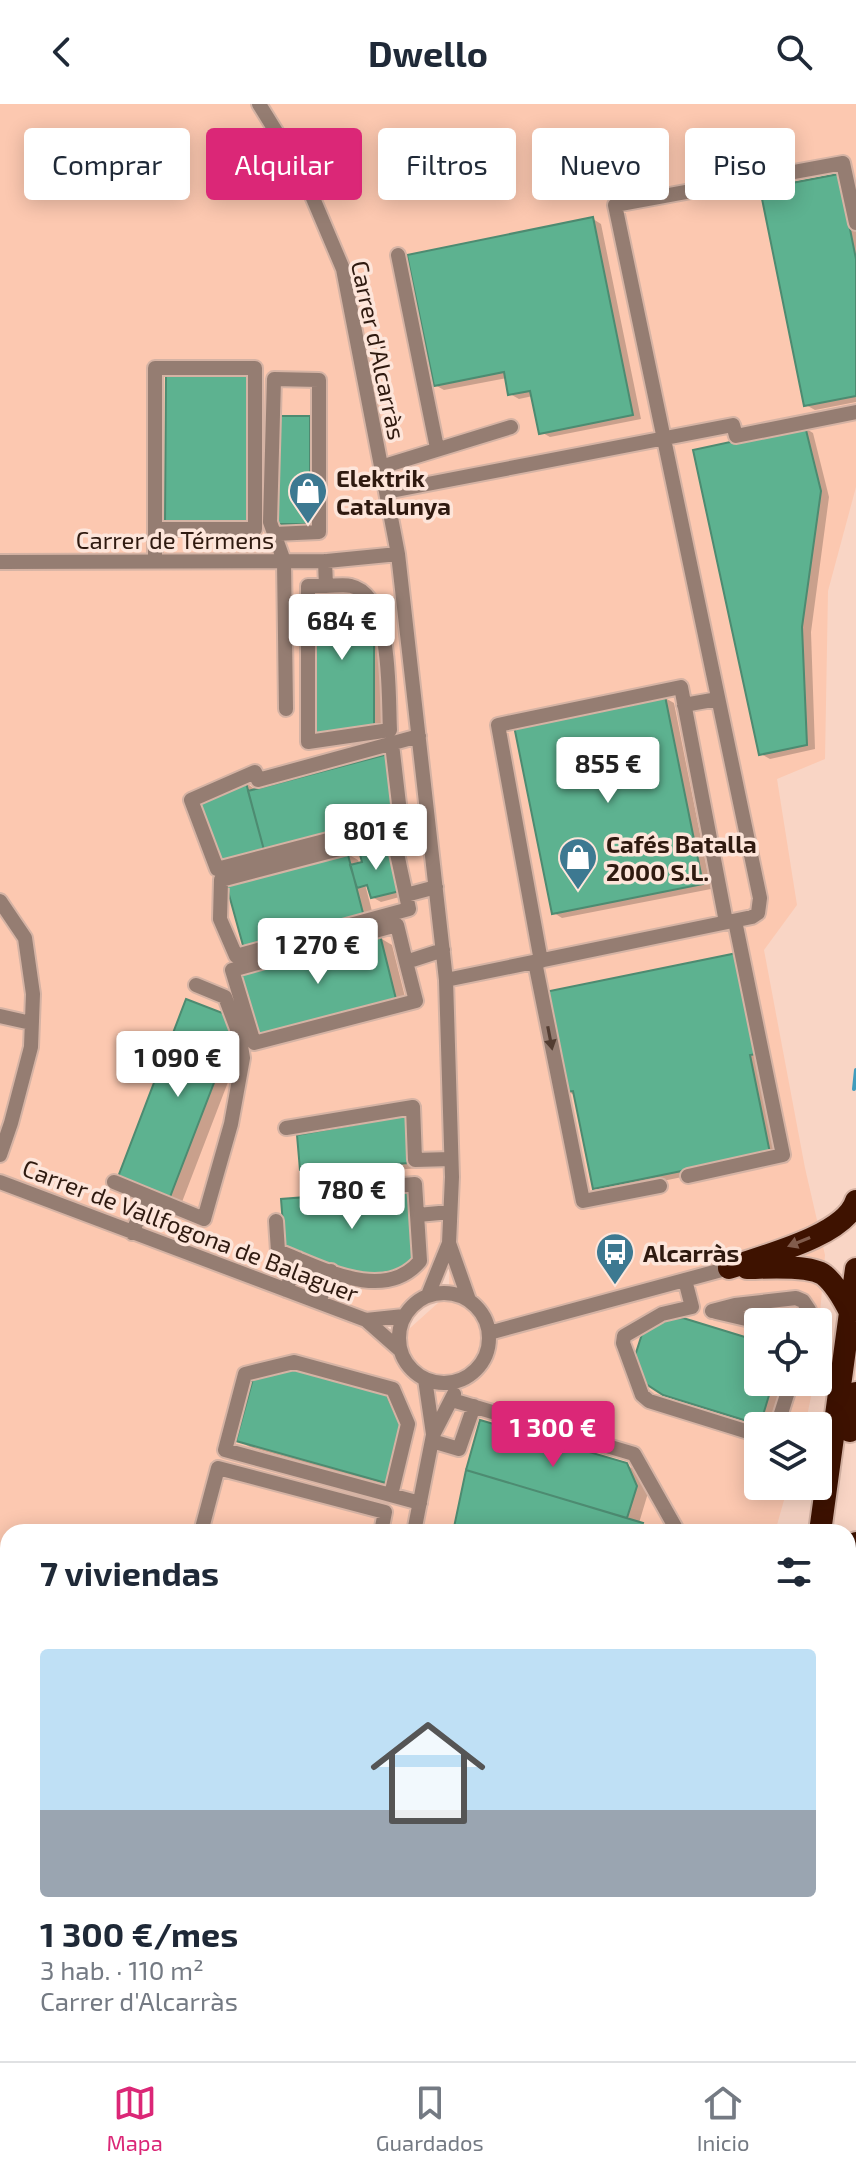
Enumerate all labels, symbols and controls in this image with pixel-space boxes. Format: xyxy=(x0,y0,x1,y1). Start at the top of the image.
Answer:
icon: back xyxy=(40,30,84,74)
icon: search xyxy=(772,30,816,74)
text: Dwello xyxy=(368,31,488,74)
chip: Comprar xyxy=(24,128,190,200)
chip: Alquilar xyxy=(206,128,362,200)
chip: Filtros xyxy=(378,128,516,200)
chip: Nuevo xyxy=(532,128,669,200)
chip: Piso xyxy=(685,128,795,200)
street label: Carrer d'Alcarràs xyxy=(346,258,412,442)
place label: Elektrik Catalunya xyxy=(336,463,451,520)
shop icon: Elektrik Catalunya xyxy=(287,470,329,525)
street label: Carrer de Térmens xyxy=(76,525,274,554)
pin: 684 € xyxy=(286,594,398,662)
text: 684 € xyxy=(307,604,377,635)
pin: 855 € xyxy=(552,737,664,805)
text: 855 € xyxy=(574,747,642,778)
pin: 801 € xyxy=(320,804,432,872)
text: 801 € xyxy=(343,814,409,845)
place label: Cafés Batalla 2000 S.L. xyxy=(606,829,757,886)
shop icon: Cafés Batalla 2000 S.L. xyxy=(557,836,599,891)
pin: 1 270 € xyxy=(244,918,392,986)
text: 1 270 € xyxy=(276,928,360,959)
one-way arrow xyxy=(545,1026,557,1051)
pin: 1 090 € xyxy=(104,1031,252,1099)
text: 1 090 € xyxy=(134,1041,222,1072)
street label: Carrer de Vallfogona de Balaguer xyxy=(19,1152,364,1308)
pin: 780 € xyxy=(296,1163,408,1231)
text: 780 € xyxy=(318,1173,386,1204)
bus stop icon: Alcarràs xyxy=(594,1231,636,1286)
one-way arrow xyxy=(787,1236,811,1249)
place label: Alcarràs xyxy=(643,1238,739,1267)
map controls xyxy=(744,1308,832,1500)
button: locate xyxy=(744,1308,832,1396)
pin: 1 300 € xyxy=(479,1401,627,1469)
text: 1 300 € xyxy=(510,1411,596,1442)
button: layers xyxy=(744,1412,832,1500)
icon: filters xyxy=(772,1550,816,1594)
text: 7 viviendas xyxy=(40,1552,219,1593)
icon: home xyxy=(356,1701,500,1845)
text: 1 300 €/mes xyxy=(40,1913,238,1954)
text: 3 hab. · 110 m² xyxy=(40,1954,204,1985)
text: Carrer d'Alcarràs xyxy=(40,1985,238,2016)
tab: Mapa xyxy=(107,2081,163,2155)
tab: Guardados xyxy=(376,2081,484,2155)
tab: Inicio xyxy=(697,2081,749,2155)

